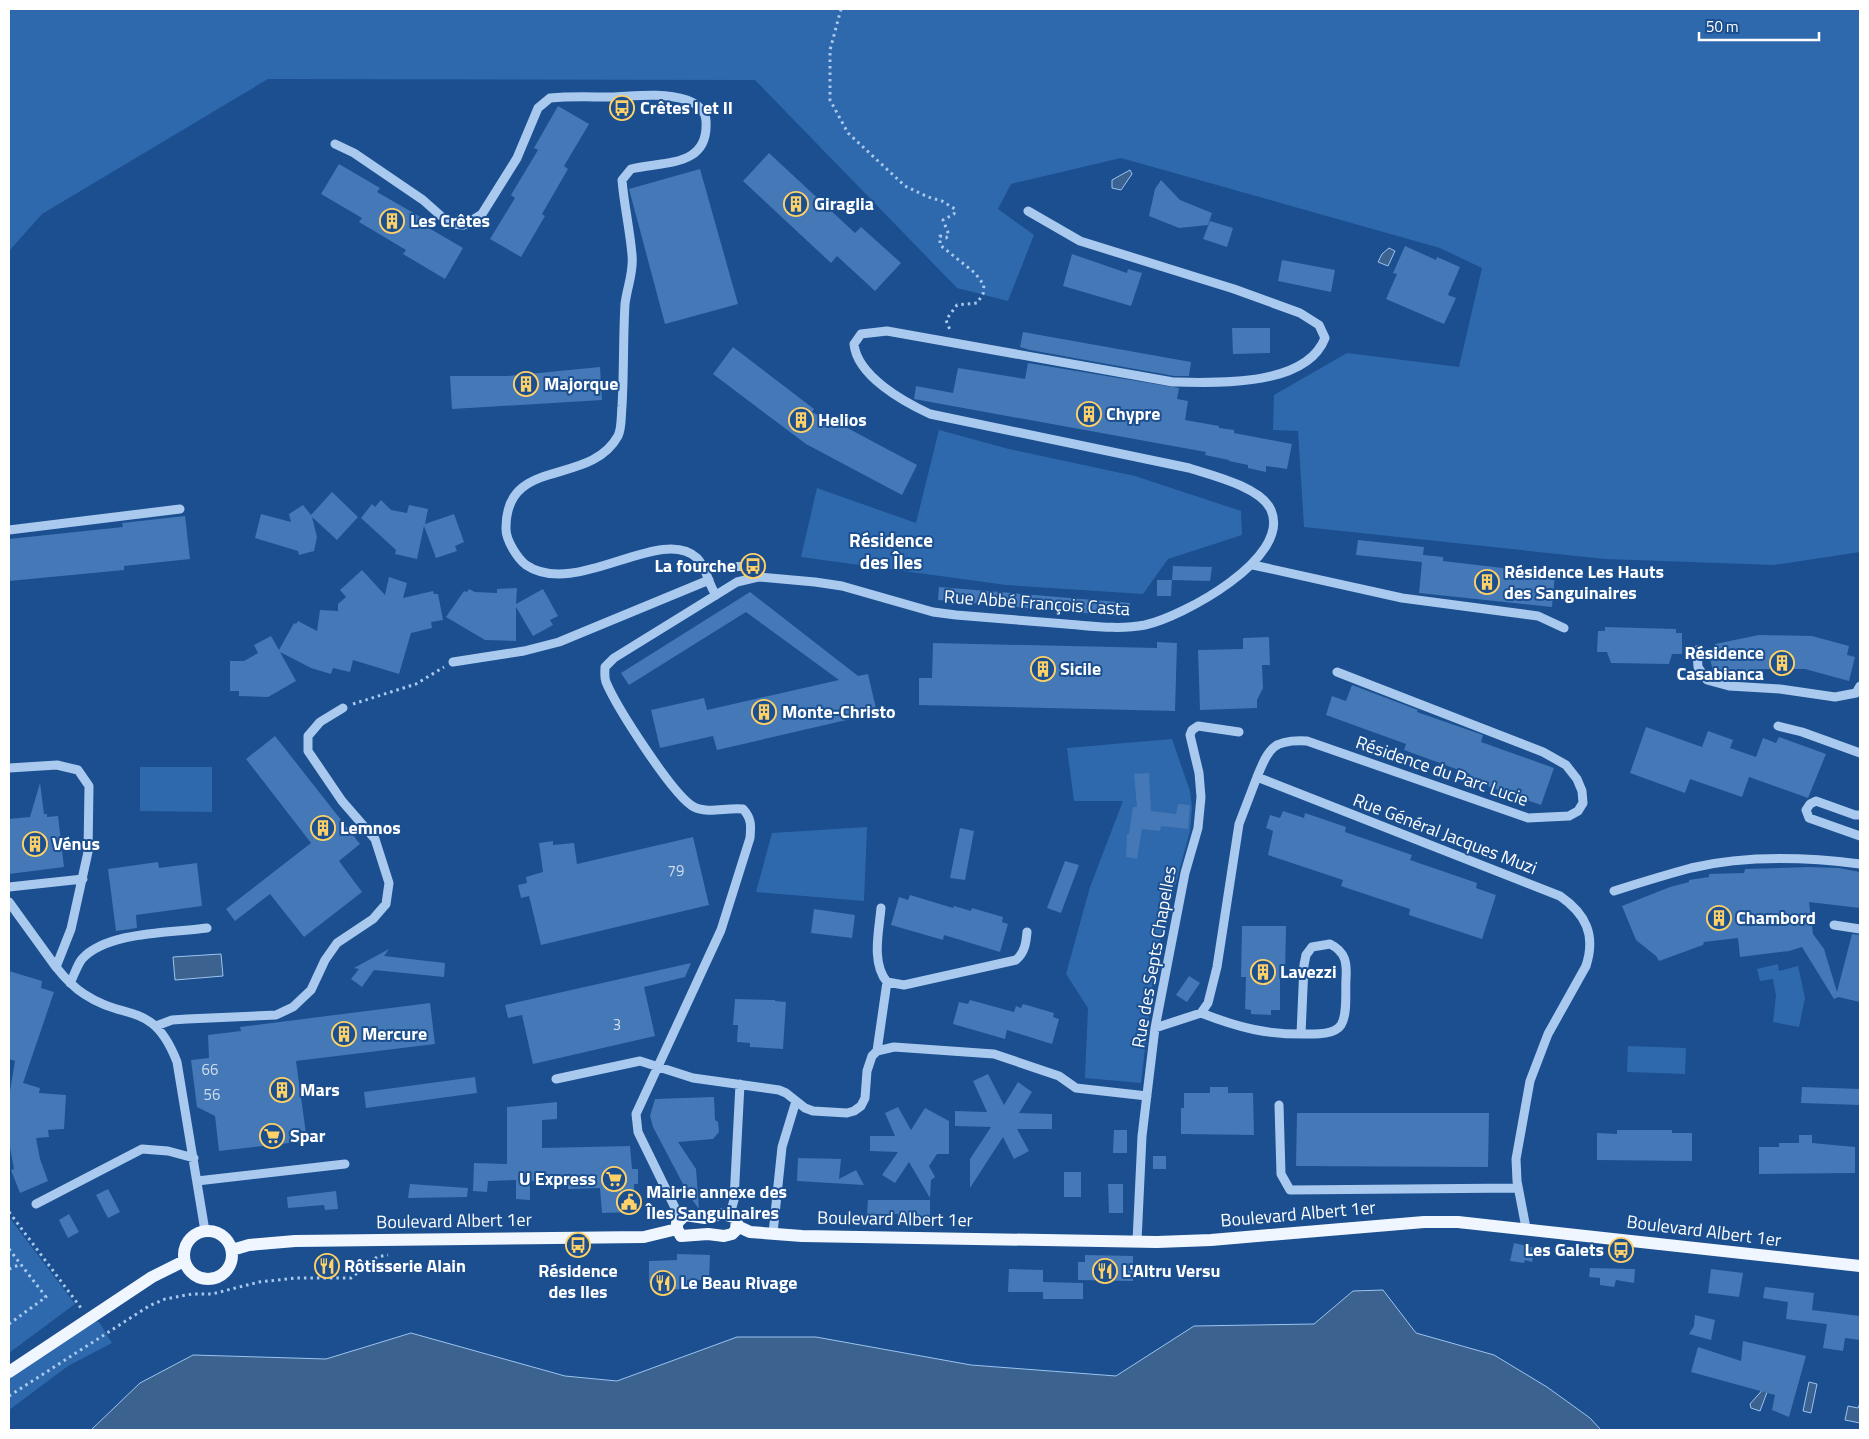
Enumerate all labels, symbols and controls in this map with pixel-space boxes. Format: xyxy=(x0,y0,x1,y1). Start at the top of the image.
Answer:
scale bar xyxy=(1699,10,1819,42)
text: 50 m xyxy=(1706,15,1739,38)
place label: Crêtes I et II xyxy=(640,94,733,121)
bus stop icon: Crêtes I et II xyxy=(609,95,635,121)
place label: Giraglia xyxy=(814,190,874,217)
building icon: Giraglia xyxy=(783,191,809,217)
place label: Les Crêtes xyxy=(410,207,490,234)
building icon: Les Crêtes xyxy=(379,208,405,234)
place label: Majorque xyxy=(544,370,618,397)
building icon: Majorque xyxy=(513,371,539,397)
place label: Chypre xyxy=(1106,400,1160,427)
building icon: Chypre xyxy=(1076,401,1102,427)
place label: Helios xyxy=(818,406,867,433)
building icon: Helios xyxy=(788,407,814,433)
district label: Résidence des Îles xyxy=(849,525,933,576)
place label: La fourche xyxy=(655,552,736,579)
bus stop icon: La fourche xyxy=(740,553,766,579)
place label: Résidence Les Hauts des Sanguinaires xyxy=(1504,558,1664,606)
building icon: Résidence Les Hauts des Sanguinaires xyxy=(1474,569,1500,595)
street label: Rue Abbé François Casta xyxy=(943,583,1131,622)
place label: Résidence Casabianca xyxy=(1677,639,1764,687)
building icon: Résidence Casabianca xyxy=(1769,650,1795,676)
place label: Sicile xyxy=(1060,655,1101,682)
building icon: Sicile xyxy=(1030,656,1056,682)
place label: Monte-Christo xyxy=(782,698,896,725)
building icon: Monte-Christo xyxy=(751,699,777,725)
street label: Résidence du Parc Lucie xyxy=(1352,728,1532,813)
street label: Rue Général Jacques Muzi xyxy=(1349,786,1541,881)
place label: Lemnos xyxy=(340,814,401,841)
building icon: Lemnos xyxy=(310,815,336,841)
place label: Vénus xyxy=(52,830,100,857)
building icon: Vénus xyxy=(22,831,48,857)
house number: 79 xyxy=(668,859,684,882)
street label: Rue des Septs Chapelles xyxy=(1124,864,1183,1050)
place label: Chambord xyxy=(1736,904,1816,931)
building icon: Chambord xyxy=(1706,905,1732,931)
place label: Lavezzi xyxy=(1280,958,1337,985)
building icon: Lavezzi xyxy=(1250,959,1276,985)
house number: 3 xyxy=(613,1013,621,1036)
place label: Mercure xyxy=(362,1020,427,1047)
building icon: Mercure xyxy=(331,1021,357,1047)
house number: 66 xyxy=(202,1058,218,1081)
place label: Mars xyxy=(300,1076,340,1103)
building icon: Mars xyxy=(269,1077,295,1103)
house number: 56 xyxy=(204,1083,220,1106)
place label: Spar xyxy=(290,1122,326,1149)
supermarket icon: Spar xyxy=(259,1123,285,1149)
place label: U Express xyxy=(519,1165,596,1192)
supermarket icon: U Express xyxy=(601,1166,627,1192)
place label: Mairie annexe des Îles Sanguinaires xyxy=(645,1178,787,1226)
public building icon: Mairie annexe des Îles Sanguinaires xyxy=(616,1189,642,1215)
street label: Boulevard Albert 1er xyxy=(1219,1193,1377,1234)
street label: Boulevard Albert 1er xyxy=(817,1204,973,1233)
street label: Boulevard Albert 1er xyxy=(376,1206,532,1235)
street label: Boulevard Albert 1er xyxy=(1625,1208,1783,1253)
bus stop icon: Résidence des Iles xyxy=(565,1232,591,1258)
place label: Les Galets xyxy=(1525,1236,1604,1263)
bus stop icon: Les Galets xyxy=(1608,1237,1634,1263)
place label: Rôtisserie Alain xyxy=(344,1252,466,1279)
restaurant icon: Rôtisserie Alain xyxy=(314,1253,340,1279)
place label: Résidence des Iles xyxy=(538,1257,618,1305)
place label: L'Altru Versu xyxy=(1122,1257,1220,1284)
restaurant icon: L'Altru Versu xyxy=(1092,1258,1118,1284)
place label: Le Beau Rivage xyxy=(680,1269,798,1296)
restaurant icon: Le Beau Rivage xyxy=(650,1270,676,1296)

